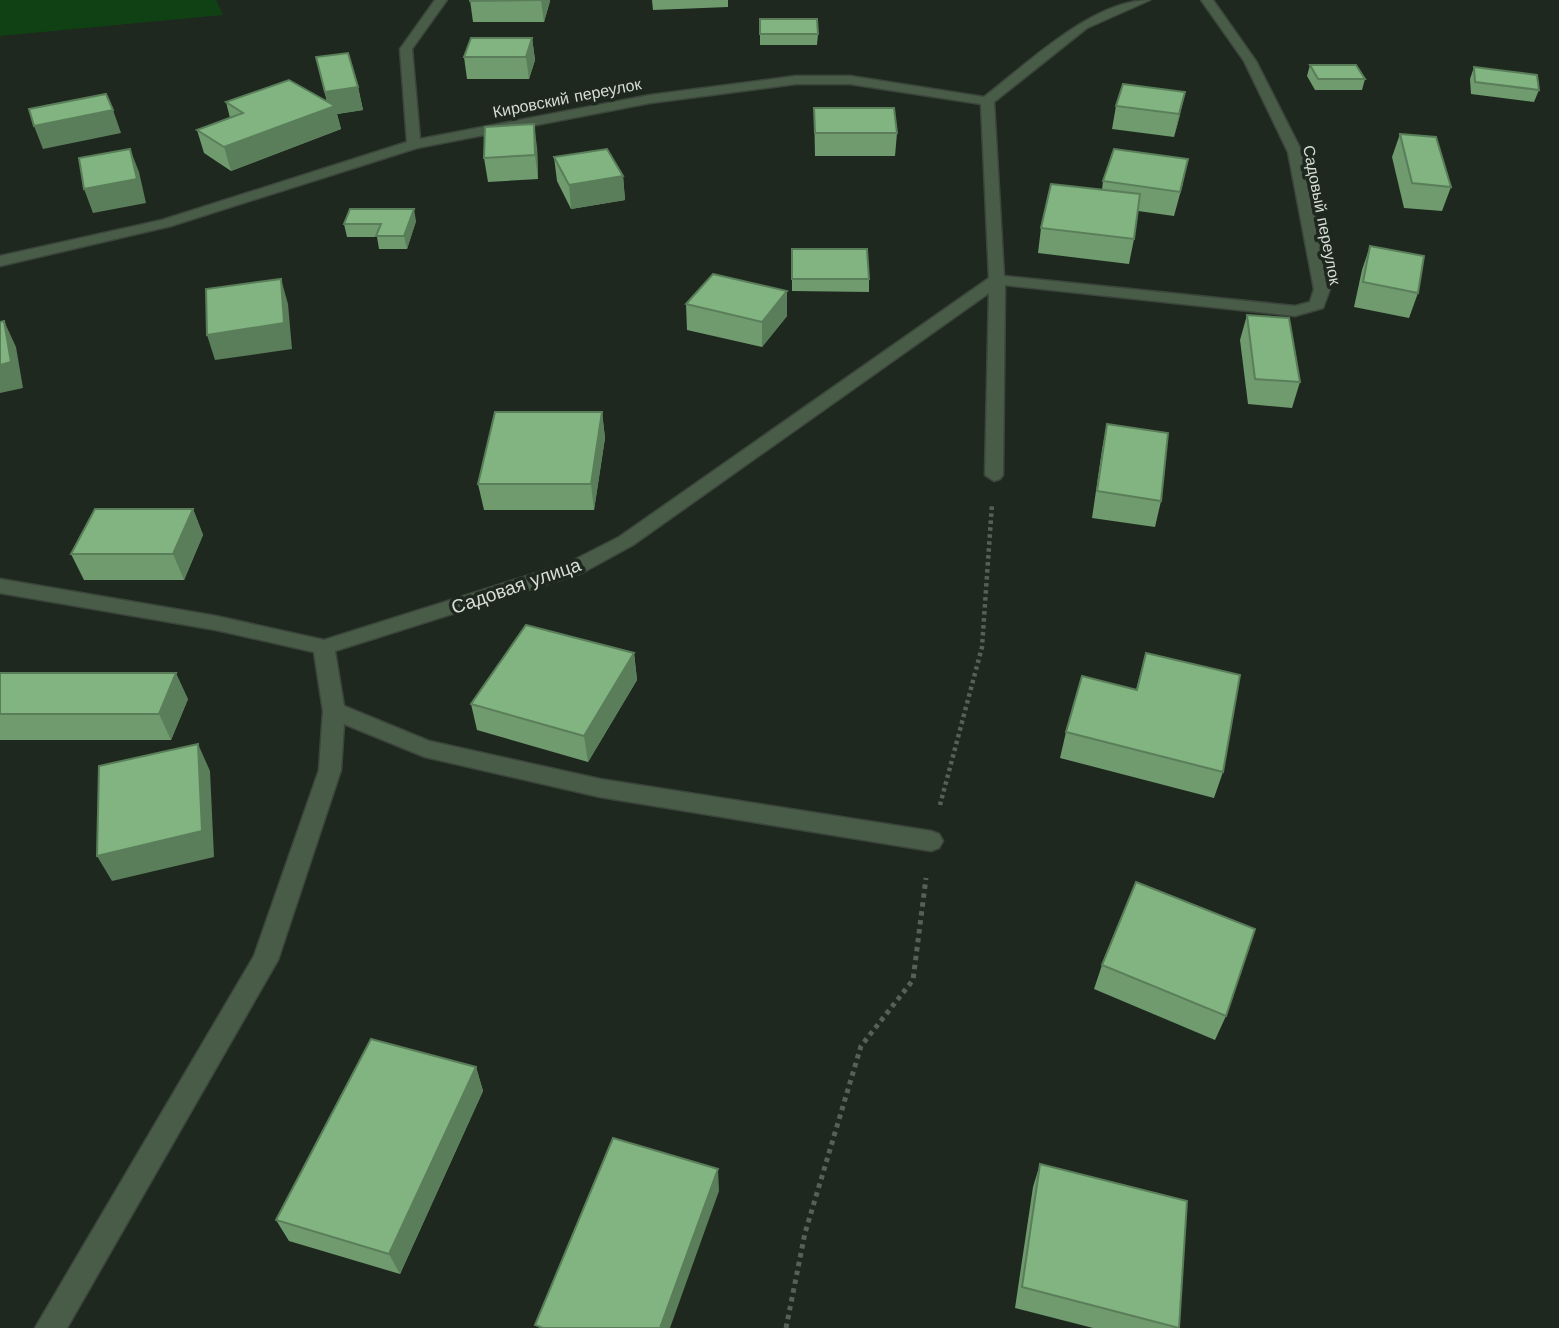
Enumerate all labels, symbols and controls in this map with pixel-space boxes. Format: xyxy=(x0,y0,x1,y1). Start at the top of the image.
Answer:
street label: Кировский переулок xyxy=(491,74,644,122)
street label: Садовый переулок xyxy=(1299,144,1345,287)
street label: Садовая улица xyxy=(448,553,584,619)

